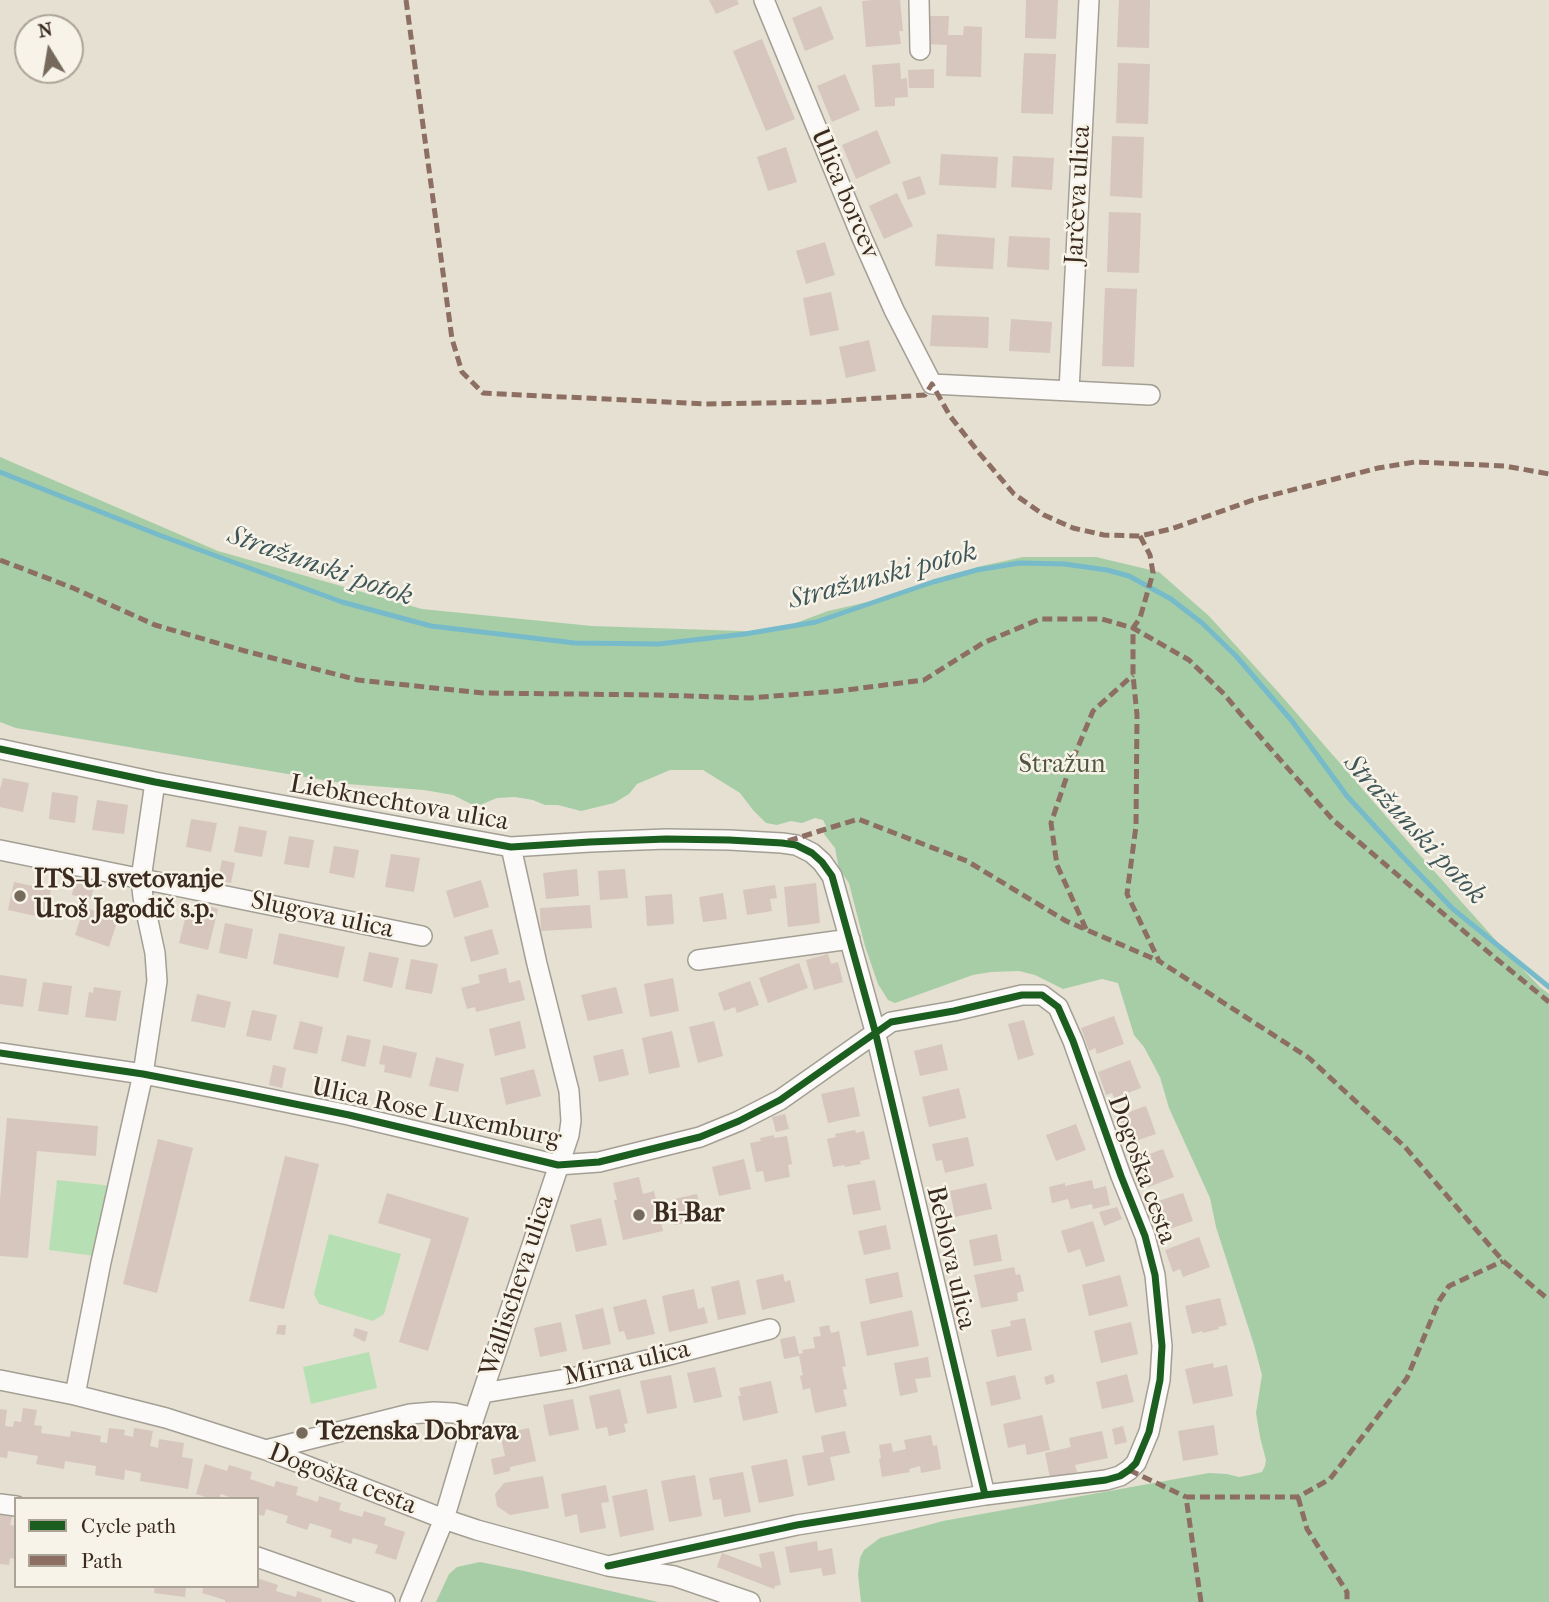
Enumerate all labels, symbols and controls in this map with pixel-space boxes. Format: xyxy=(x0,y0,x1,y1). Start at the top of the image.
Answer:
north arrow xyxy=(14,14,84,84)
text: N xyxy=(36,18,55,43)
street label: Ulica borcev xyxy=(803,124,885,264)
street label: Jarčeva ulica xyxy=(1060,125,1098,265)
water label: Stražunski potok xyxy=(223,520,417,614)
water label: Stražunski potok xyxy=(785,536,981,618)
water label: Stražunski potok xyxy=(1335,748,1493,912)
park label: Stražun xyxy=(1018,750,1106,782)
street label: Liebknechtova ulica xyxy=(287,769,511,839)
place label: ITS-U svetovanje Uroš Jagodič s.p. xyxy=(34,865,224,926)
street label: Slugova ulica xyxy=(248,886,396,946)
marker: ITS-U svetovanje Uroš Jagodič s.p. xyxy=(12,888,28,904)
street label: Ulica Rose Luxemburg xyxy=(308,1072,564,1156)
street label: Dogoška cesta xyxy=(1100,1091,1182,1249)
street label: Beblova ulica xyxy=(918,1183,982,1333)
street label: Wallischeva ulica xyxy=(474,1191,562,1381)
place label: Bi-Bar xyxy=(653,1199,724,1231)
marker: Bi-Bar xyxy=(631,1207,647,1223)
street label: Mirna ulica xyxy=(561,1334,693,1394)
place label: Tezenska Dobrava xyxy=(316,1417,518,1449)
marker: Tezenska Dobrava xyxy=(294,1425,310,1441)
street label: Dogoška cesta xyxy=(264,1438,420,1522)
legend xyxy=(14,1497,259,1588)
text: Cycle path xyxy=(81,1514,176,1538)
text: Path xyxy=(81,1549,122,1573)

